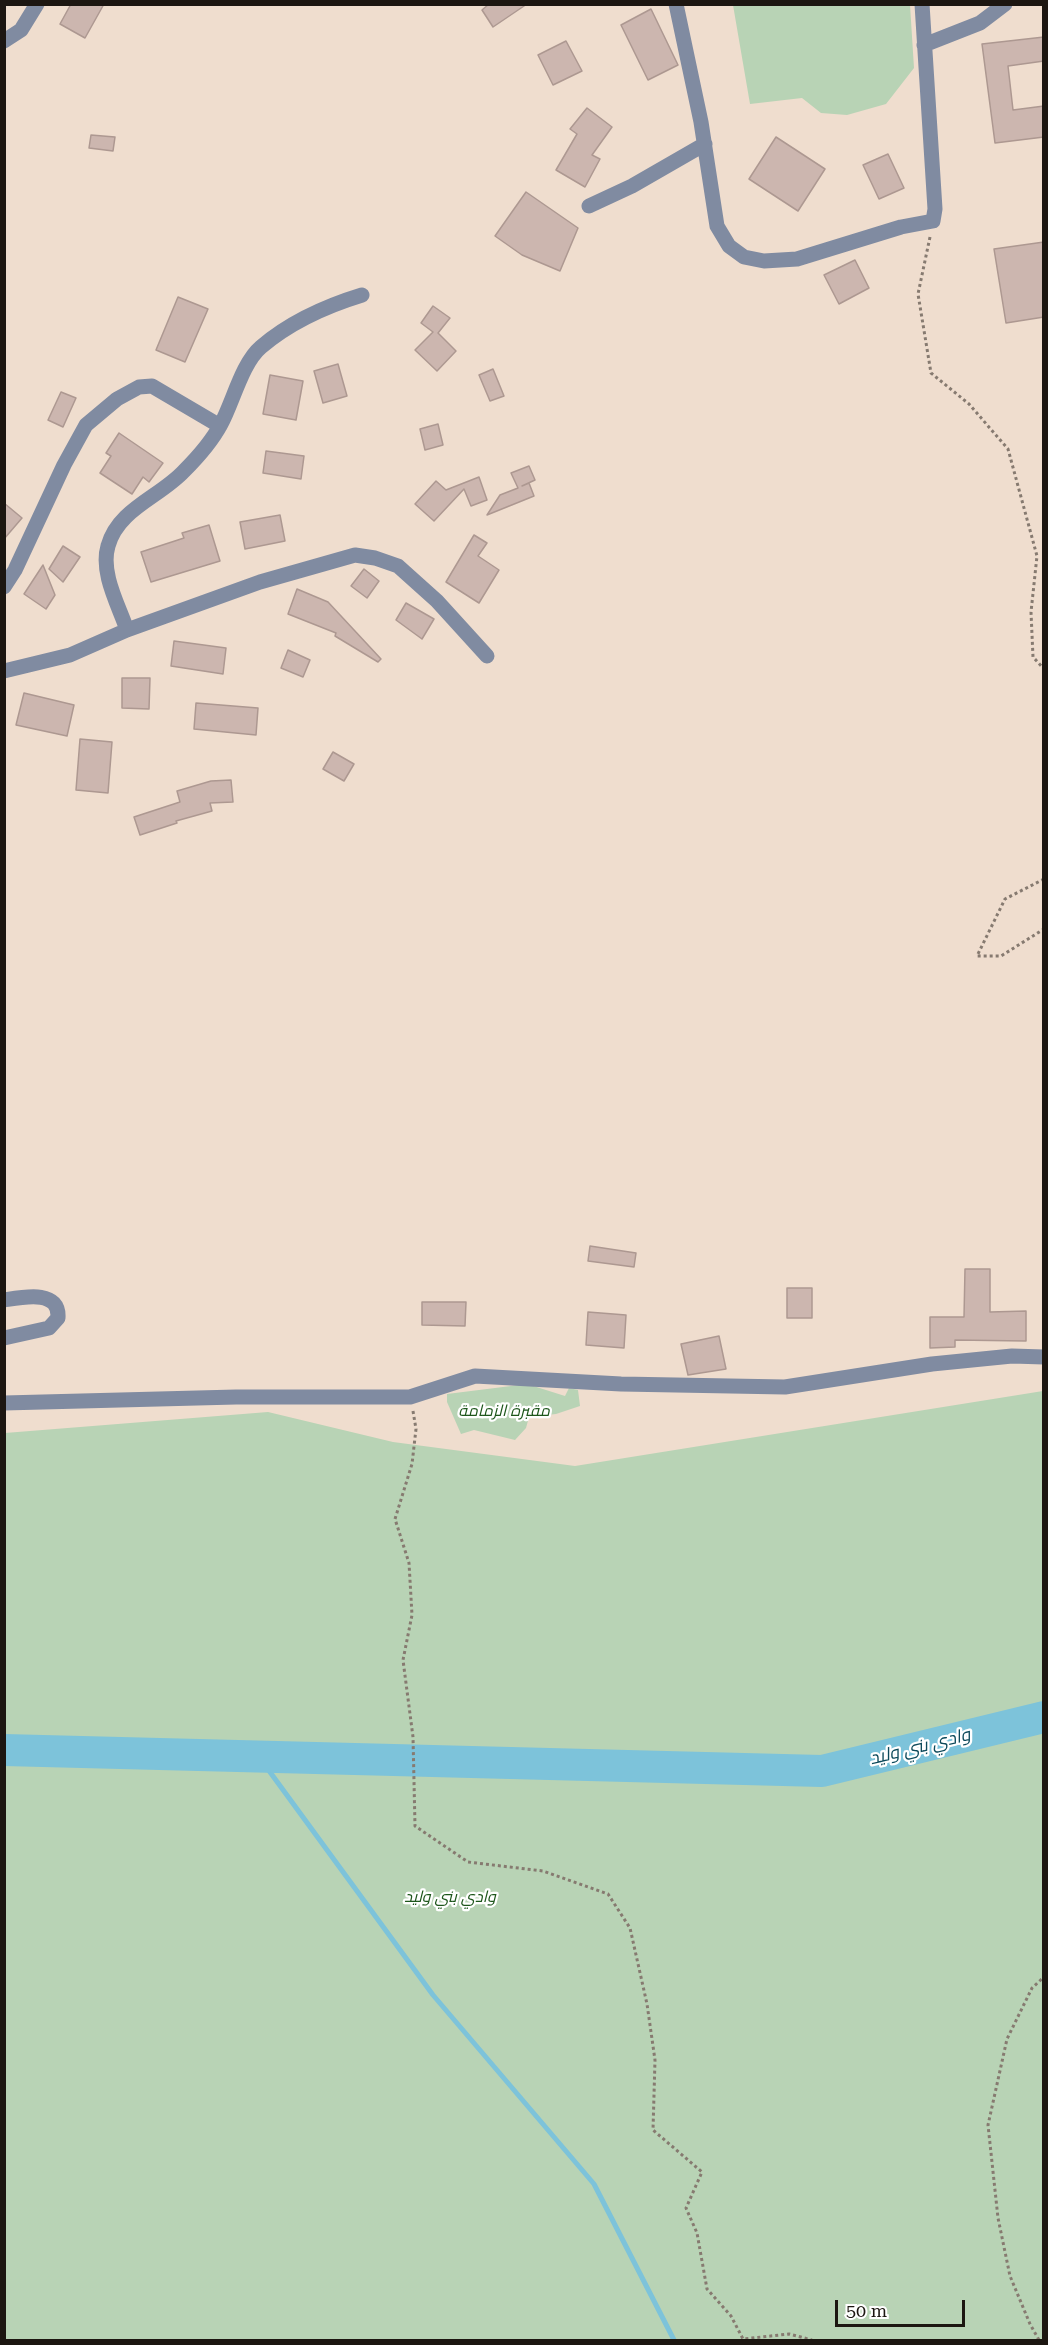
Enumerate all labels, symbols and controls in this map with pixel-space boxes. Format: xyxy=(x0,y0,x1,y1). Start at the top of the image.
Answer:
park label: مقبرة الزمامة xyxy=(458,1401,550,1421)
water label: وادي بني وليد xyxy=(867,1724,973,1770)
park label: وادي بني وليد xyxy=(404,1887,496,1907)
scale bar xyxy=(838,2288,968,2326)
text: 50 m xyxy=(846,2300,887,2321)

